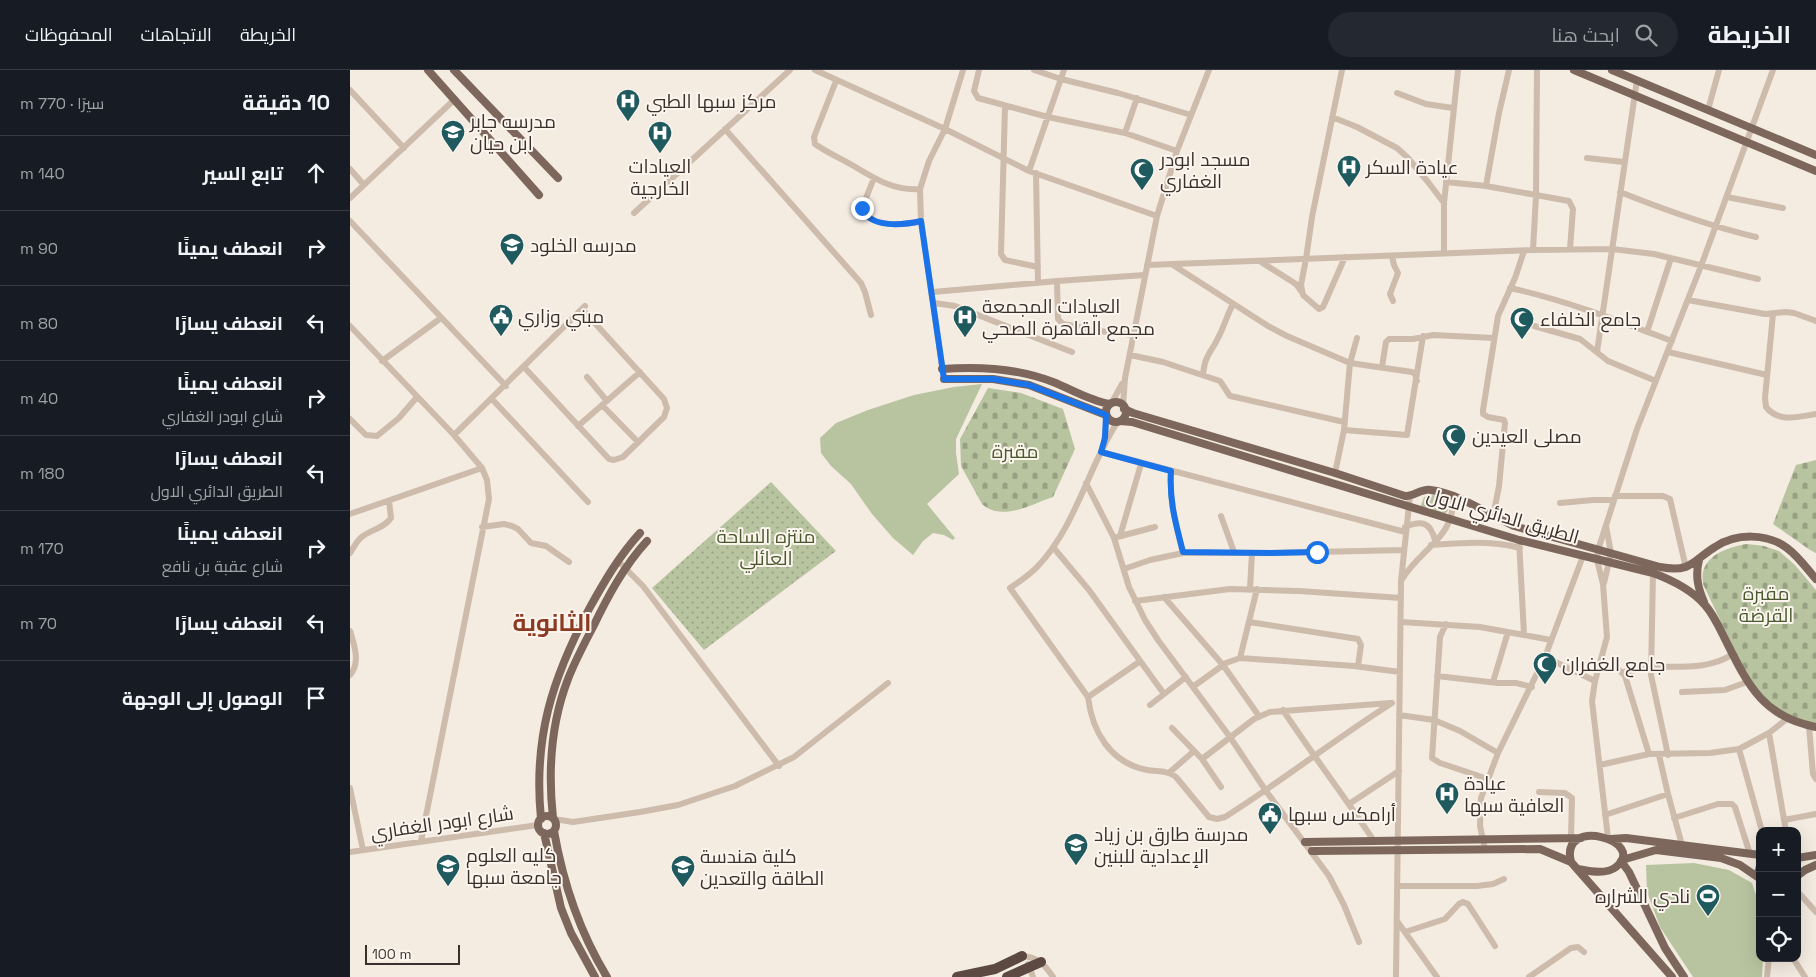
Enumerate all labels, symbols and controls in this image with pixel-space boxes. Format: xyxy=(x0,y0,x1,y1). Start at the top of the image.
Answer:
search box xyxy=(1328,12,1678,57)
text: الخريطة xyxy=(1708,19,1791,50)
icon: search xyxy=(1632,21,1660,49)
text: المحفوظات xyxy=(25,23,113,46)
text: الاتجاهات xyxy=(141,23,212,46)
text: الخريطة xyxy=(240,23,296,46)
text: ابحث هنا xyxy=(1551,23,1620,48)
hospital icon: مركز سبها الطبي xyxy=(615,88,641,122)
text: 10 دقيقة xyxy=(242,89,330,116)
place label: مركز سبها الطبي xyxy=(646,89,776,116)
text: سيرًا · 770 m xyxy=(20,93,104,114)
place label: مدرسه جابر ابن حيان xyxy=(469,109,556,156)
school or university icon: مدرسه جابر ابن حيان xyxy=(440,119,466,153)
hospital icon: العيادات الخارجية xyxy=(647,120,673,154)
place label: مسجد ابودر الغفاري xyxy=(1159,147,1250,196)
place label: العيادات الخارجية xyxy=(629,154,691,201)
hospital icon: عيادة السكر xyxy=(1336,154,1362,188)
place label: عيادة السكر xyxy=(1365,155,1458,180)
mosque icon: مسجد ابودر الغفاري xyxy=(1129,157,1155,191)
icon: ahead xyxy=(302,159,330,187)
text: تابع السير xyxy=(203,161,283,186)
text: 140 m xyxy=(20,163,65,184)
route end xyxy=(851,197,874,220)
school or university icon: مدرسه الخلود xyxy=(499,232,525,266)
place label: مدرسه الخلود xyxy=(530,233,637,258)
icon: right xyxy=(302,234,330,262)
text: انعطف يمينًا xyxy=(177,236,283,261)
text: 90 m xyxy=(20,238,58,259)
place label: العيادات المجمعة مجمع القاهرة الصحي xyxy=(982,294,1155,343)
public building icon: مبني وزاري xyxy=(488,303,514,337)
place label: مبني وزاري xyxy=(518,304,604,331)
hospital icon: العيادات المجمعة مجمع القاهرة الصحي xyxy=(952,304,978,338)
mosque icon: جامع الخلفاء xyxy=(1509,306,1535,340)
place label: جامع الخلفاء xyxy=(1540,307,1641,333)
icon: left xyxy=(302,309,330,337)
text: انعطف يسارًا xyxy=(175,311,283,336)
text: 80 m xyxy=(20,313,58,334)
text: انعطف يمينًا xyxy=(177,371,283,396)
icon: right xyxy=(302,384,330,412)
text: 40 m xyxy=(20,388,58,409)
text: شارع ابودر الغفاري xyxy=(162,406,283,427)
mosque icon: مصلى العيدين xyxy=(1441,423,1467,457)
place label: مصلى العيدين xyxy=(1472,424,1582,449)
park label: مقبرة xyxy=(992,439,1038,464)
text: انعطف يسارًا xyxy=(175,446,283,471)
icon: left xyxy=(302,459,330,487)
text: 180 m xyxy=(20,463,65,484)
text: الطريق الدائري الاول xyxy=(150,481,283,502)
street label: الطريق الدائري الاول xyxy=(1423,482,1582,552)
text: انعطف يمينًا xyxy=(177,521,283,546)
park label: منتزه الساحة العائلي xyxy=(717,524,815,573)
icon: right xyxy=(302,534,330,562)
text: 170 m xyxy=(20,538,64,559)
route start xyxy=(1306,541,1329,564)
text: شارع عقبة بن نافع xyxy=(162,556,283,577)
park label: مقبرة القرضة xyxy=(1739,581,1793,628)
district label: الثانوية xyxy=(512,607,592,638)
icon: left xyxy=(302,609,330,637)
text: انعطف يسارًا xyxy=(175,611,283,636)
text: 70 m xyxy=(20,613,57,634)
mosque icon: جامع الغفران xyxy=(1532,651,1558,685)
place label: جامع الغفران xyxy=(1562,652,1665,678)
icon: arrive xyxy=(302,684,330,712)
text: الوصول إلى الوجهة xyxy=(122,686,283,711)
place label: عيادة العافية سبها xyxy=(1464,771,1564,818)
hospital icon: عيادة العافية سبها xyxy=(1434,781,1460,815)
street label: شارع ابودر الغفاري xyxy=(369,801,515,847)
public building icon: أرامكس سبها xyxy=(1257,801,1283,835)
place label: أرامكس سبها xyxy=(1288,802,1396,827)
place label: مدرسة طارق بن زياد الإعدادية للبنين xyxy=(1094,822,1249,869)
map controls xyxy=(1756,827,1801,962)
button: + xyxy=(1756,827,1801,872)
school or university icon: مدرسة طارق بن زياد الإعدادية للبنين xyxy=(1063,832,1089,866)
place label: كليه العلوم جامعة سبها xyxy=(466,843,562,890)
place label: كلية هندسة الطاقة والتعدين xyxy=(700,844,824,891)
school or university icon: كليه العلوم جامعة سبها xyxy=(435,853,461,887)
school or university icon: كلية هندسة الطاقة والتعدين xyxy=(670,854,696,888)
button: − xyxy=(1756,872,1801,917)
sports icon: نادي الشراره xyxy=(1695,883,1721,917)
place label: نادي الشراره xyxy=(1595,884,1690,911)
button: locate xyxy=(1756,917,1801,962)
scale bar xyxy=(365,942,460,965)
text: 100 m xyxy=(372,945,411,963)

